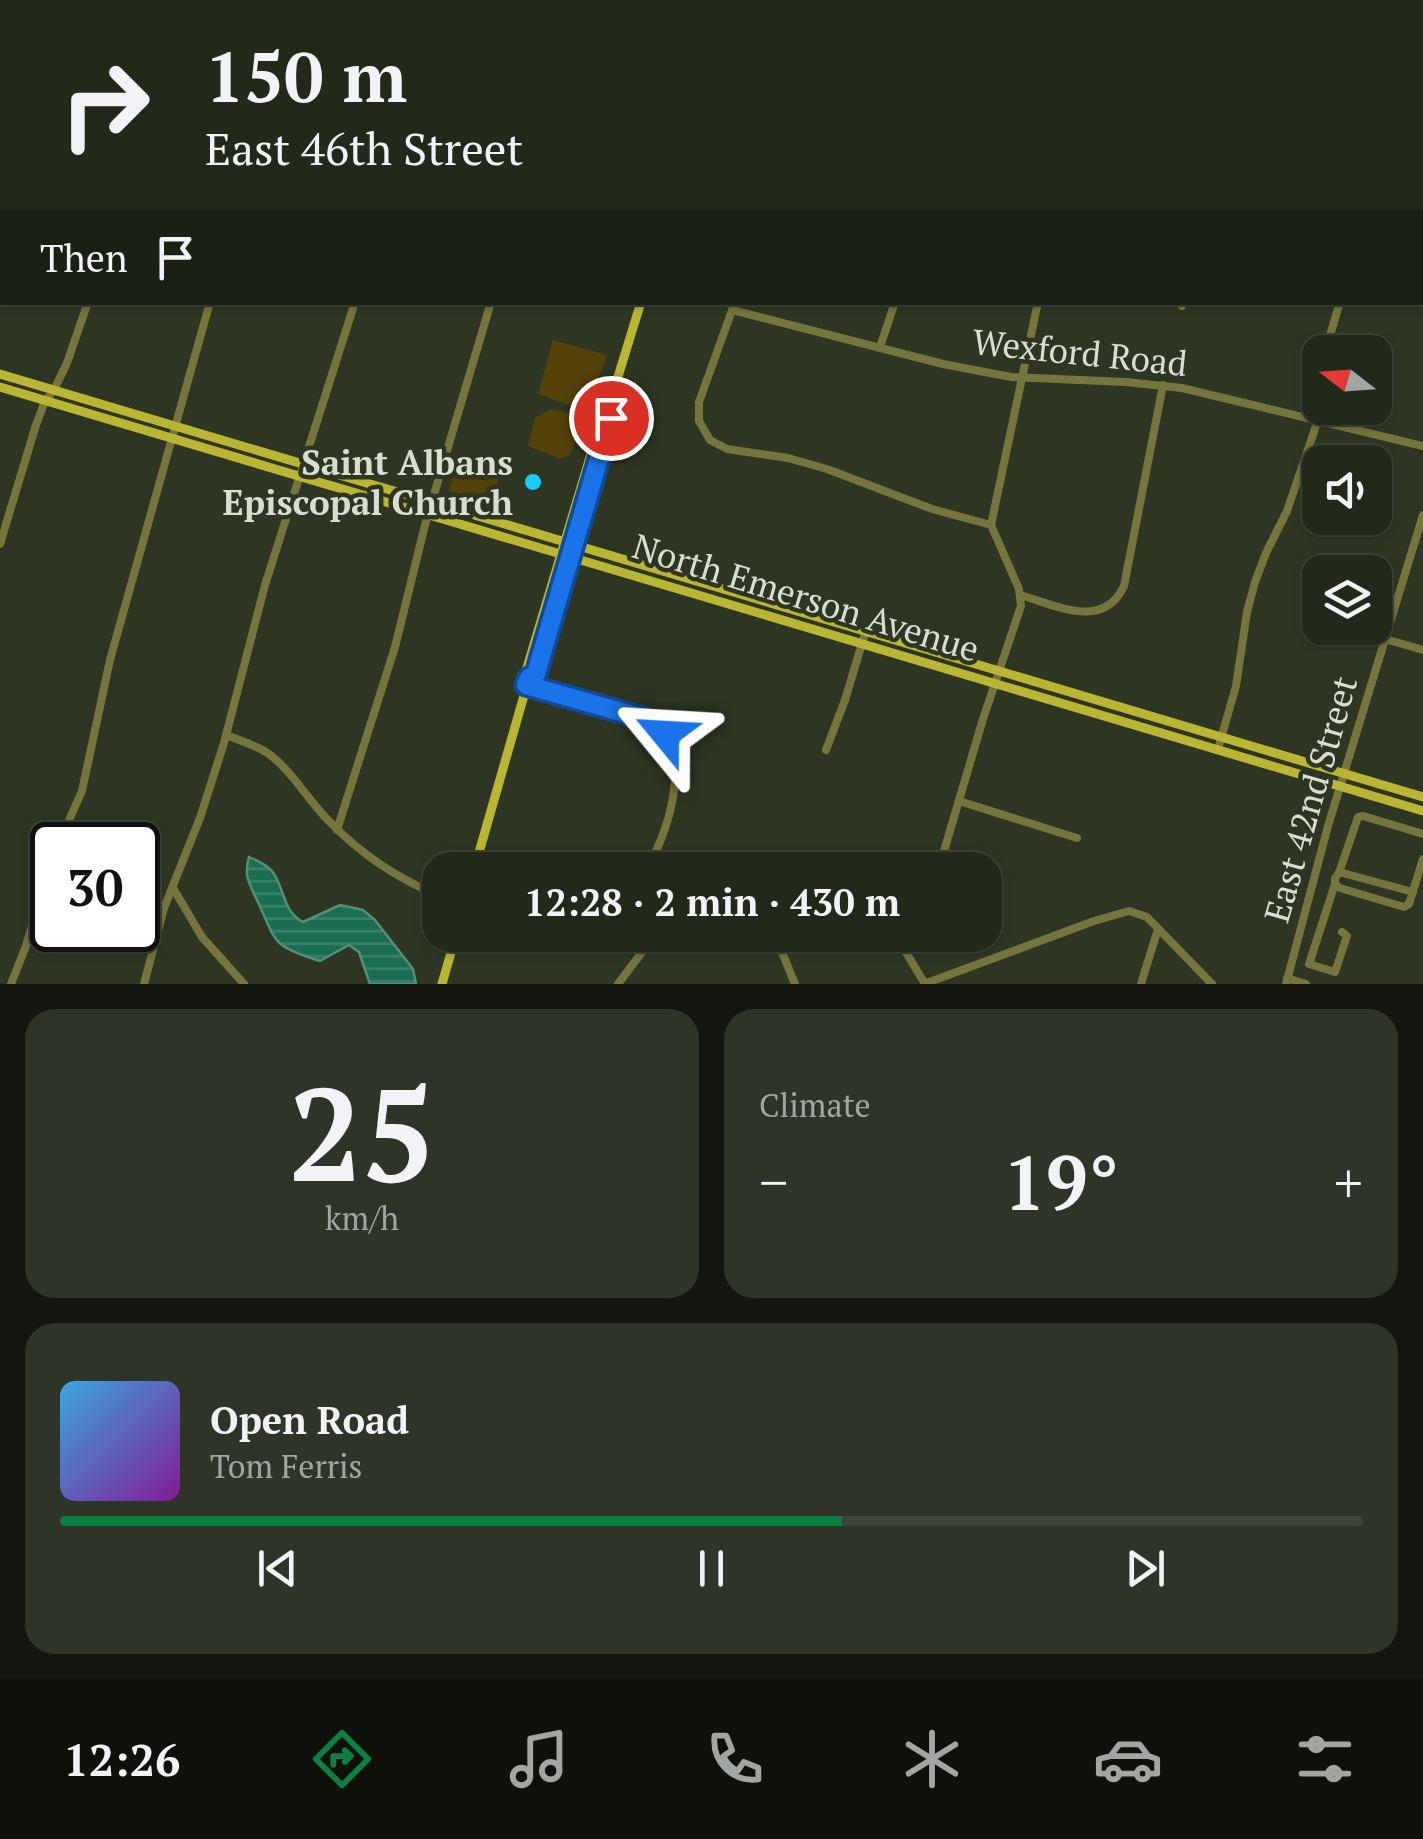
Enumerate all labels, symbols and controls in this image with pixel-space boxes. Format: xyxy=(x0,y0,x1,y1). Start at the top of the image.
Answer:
text: 150 m xyxy=(205,29,407,122)
icon: right xyxy=(40,40,170,170)
text: East 46th Street xyxy=(205,118,523,178)
icon: arrive xyxy=(148,230,203,285)
text: Then xyxy=(40,233,128,283)
street label: Wexford Road xyxy=(970,318,1190,386)
north arrow xyxy=(1302,335,1392,425)
map controls xyxy=(1302,335,1392,645)
pin xyxy=(569,376,654,461)
icon: arrive xyxy=(584,391,639,446)
place label: Saint Albans Episcopal Church xyxy=(223,439,513,525)
button: sound xyxy=(1302,445,1392,535)
marker: Saint Albans Episcopal Church xyxy=(522,471,544,493)
street label: North Emerson Avenue xyxy=(627,522,985,672)
button: layers xyxy=(1302,555,1392,645)
street label: East 42nd Street xyxy=(1253,671,1367,927)
position arrow xyxy=(613,682,717,786)
speed limit sign: 30 xyxy=(30,822,160,952)
text: 12:28 · 2 min · 430 m xyxy=(524,877,900,927)
text: 25 xyxy=(289,1046,435,1218)
text: Climate xyxy=(759,1084,871,1126)
text: 19° xyxy=(1003,1132,1119,1231)
text: − xyxy=(759,1145,788,1218)
text: + xyxy=(1334,1145,1363,1218)
text: km/h xyxy=(325,1197,399,1239)
text: Open Road xyxy=(210,1395,409,1445)
text: Tom Ferris xyxy=(210,1445,362,1487)
icon: previous xyxy=(250,1541,305,1596)
icon: pause xyxy=(684,1541,739,1596)
icon: next xyxy=(1118,1541,1173,1596)
icon: directions xyxy=(307,1724,377,1794)
icon: music xyxy=(504,1724,574,1794)
icon: phone xyxy=(700,1724,770,1794)
icon: climate xyxy=(897,1724,967,1794)
icon: car xyxy=(1093,1724,1163,1794)
icon: filters xyxy=(1290,1724,1360,1794)
text: 12:26 xyxy=(63,1729,180,1789)

